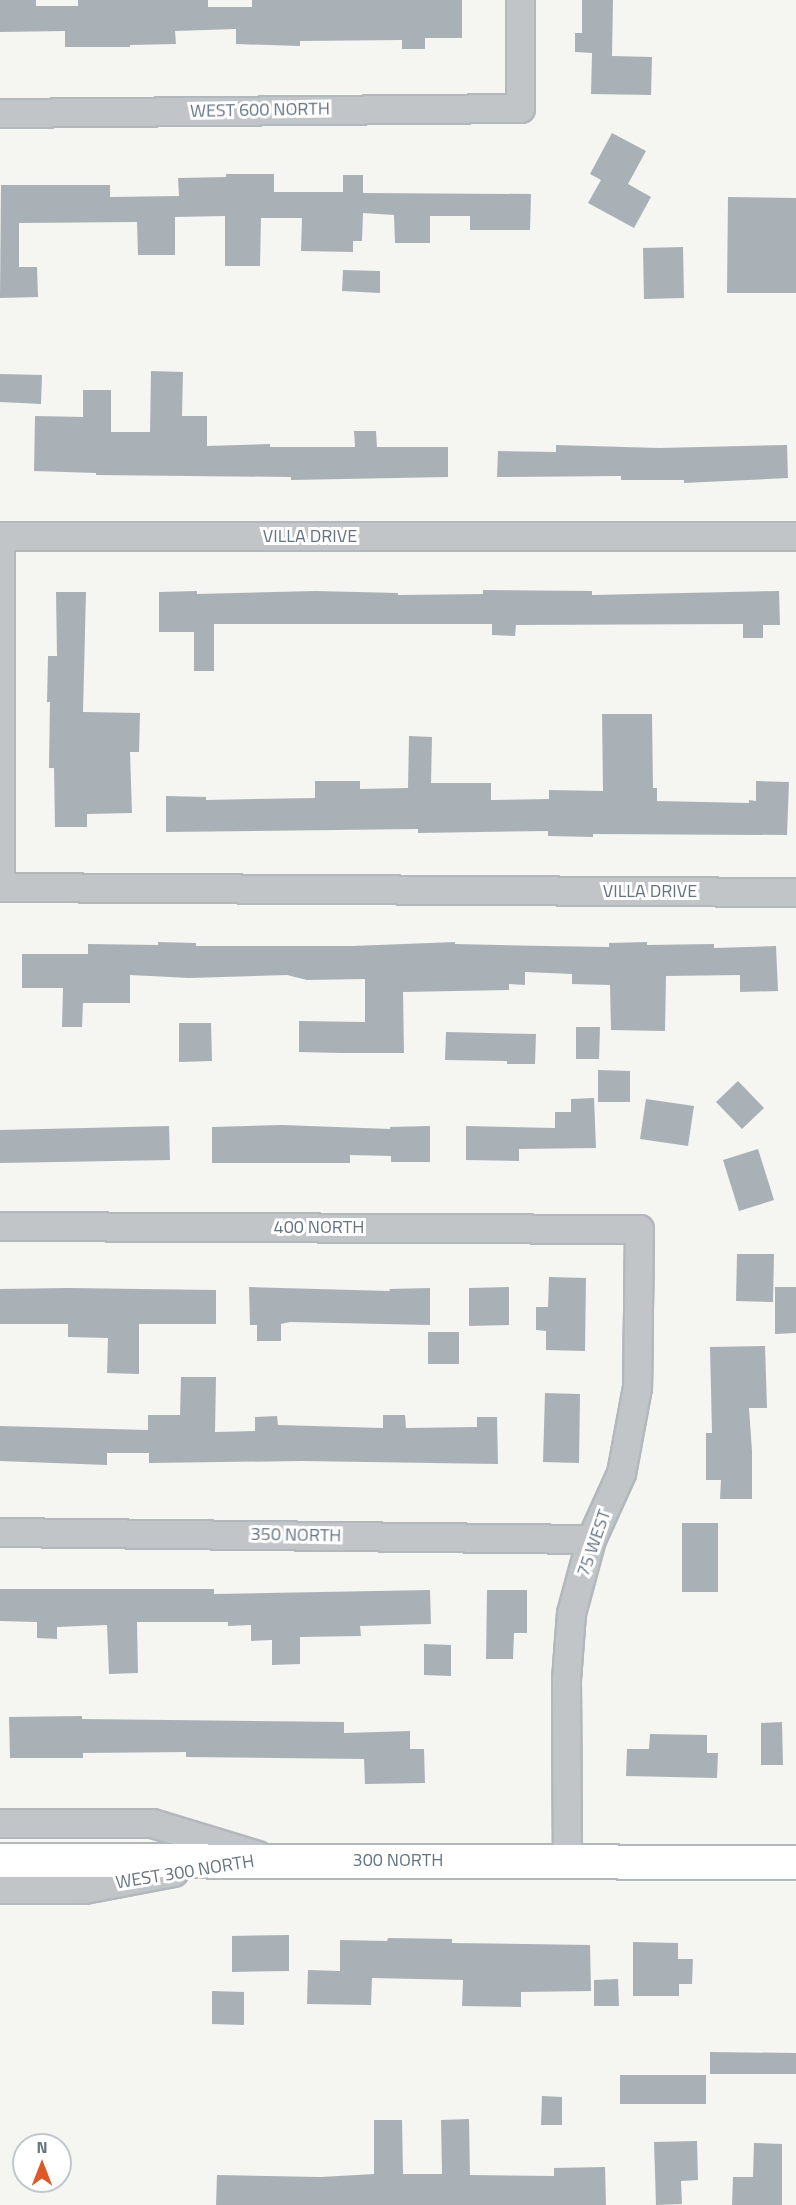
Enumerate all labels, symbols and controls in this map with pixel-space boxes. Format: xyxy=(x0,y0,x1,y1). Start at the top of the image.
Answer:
street label: WEST 600 NORTH xyxy=(190,98,330,122)
street label: VILLA DRIVE xyxy=(263,525,357,547)
street label: VILLA DRIVE xyxy=(603,880,697,902)
street label: 400 NORTH xyxy=(274,1216,364,1238)
street label: 75 WEST xyxy=(573,1507,615,1579)
street label: 350 NORTH xyxy=(250,1523,342,1547)
street label: 300 NORTH xyxy=(353,1849,443,1871)
street label: WEST 300 NORTH xyxy=(114,1850,256,1894)
north arrow xyxy=(12,2133,72,2193)
text: N xyxy=(36,2135,48,2159)

